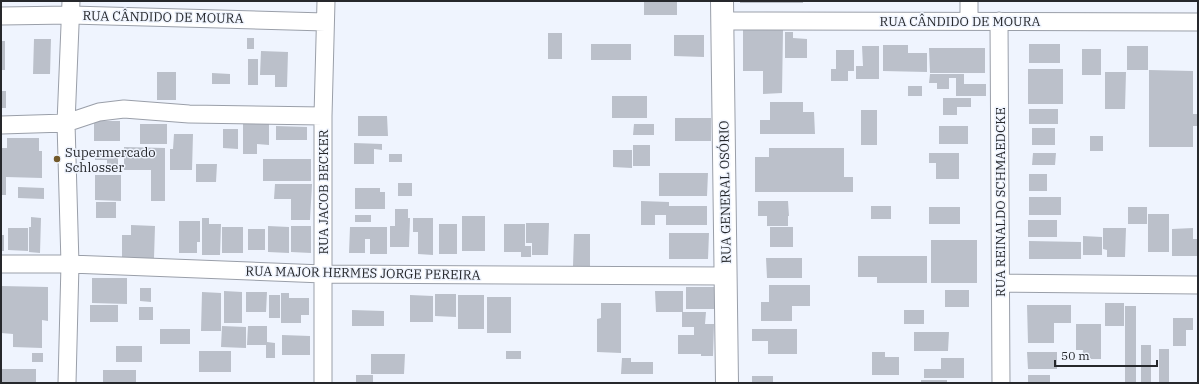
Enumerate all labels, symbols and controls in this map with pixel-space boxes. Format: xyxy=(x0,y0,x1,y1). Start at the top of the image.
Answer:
street label: RUA CÂNDIDO DE MOURA xyxy=(82,7,244,27)
street label: RUA CÂNDIDO DE MOURA xyxy=(880,13,1040,30)
street label: RUA REINALDO SCHMAEDCKE xyxy=(992,107,1009,297)
street label: RUA GENERAL OSÓRIO xyxy=(715,120,735,264)
street label: RUA JACOB BECKER xyxy=(315,129,332,255)
place label: Supermercado Schlosser xyxy=(65,144,156,176)
marker: Supermercado Schlosser xyxy=(52,154,62,164)
street label: RUA MAJOR HERMES JORGE PEREIRA xyxy=(245,262,481,284)
scale bar xyxy=(1055,342,1157,368)
text: 50 m xyxy=(1061,348,1090,363)

